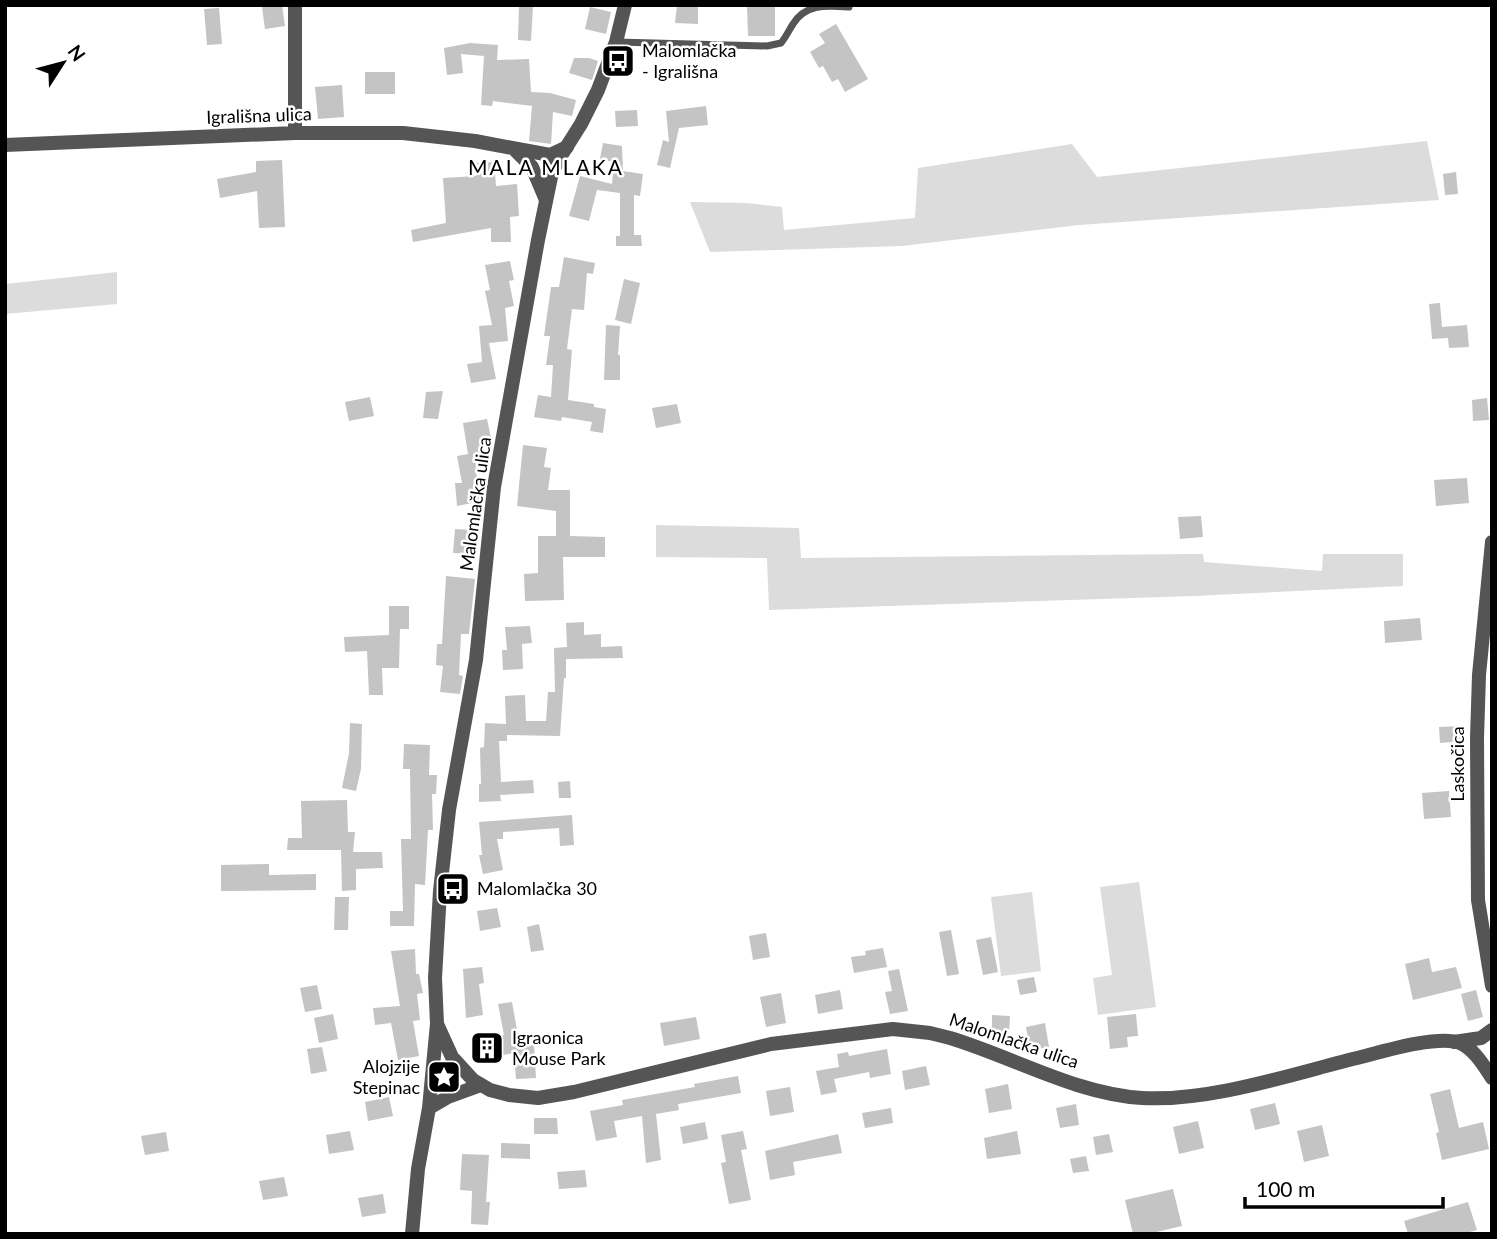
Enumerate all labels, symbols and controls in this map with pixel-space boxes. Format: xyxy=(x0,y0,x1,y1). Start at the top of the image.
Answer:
north arrow xyxy=(28,28,98,98)
place label: Malomlačka - Igrališna xyxy=(642,39,737,82)
text: N xyxy=(64,40,91,65)
bus stop icon: Malomlačka - Igrališna xyxy=(599,42,637,80)
street label: Igrališna ulica xyxy=(206,102,312,128)
district label: MALA MLAKA xyxy=(468,154,624,179)
street label: Malomlačka ulica xyxy=(455,435,495,572)
street label: Laskočica xyxy=(1446,726,1468,802)
bus stop icon: Malomlačka 30 xyxy=(434,870,472,908)
place label: Malomlačka 30 xyxy=(477,877,597,899)
street label: Malomlačka ulica xyxy=(947,1008,1082,1072)
place label: Igraonica Mouse Park xyxy=(512,1026,607,1069)
building icon: Igraonica Mouse Park xyxy=(468,1029,506,1067)
place label: Alojzije Stepinac xyxy=(353,1055,420,1098)
place icon: Alojzije Stepinac xyxy=(425,1058,463,1096)
scale bar xyxy=(1245,1166,1443,1210)
text: 100 m xyxy=(1256,1176,1315,1201)

